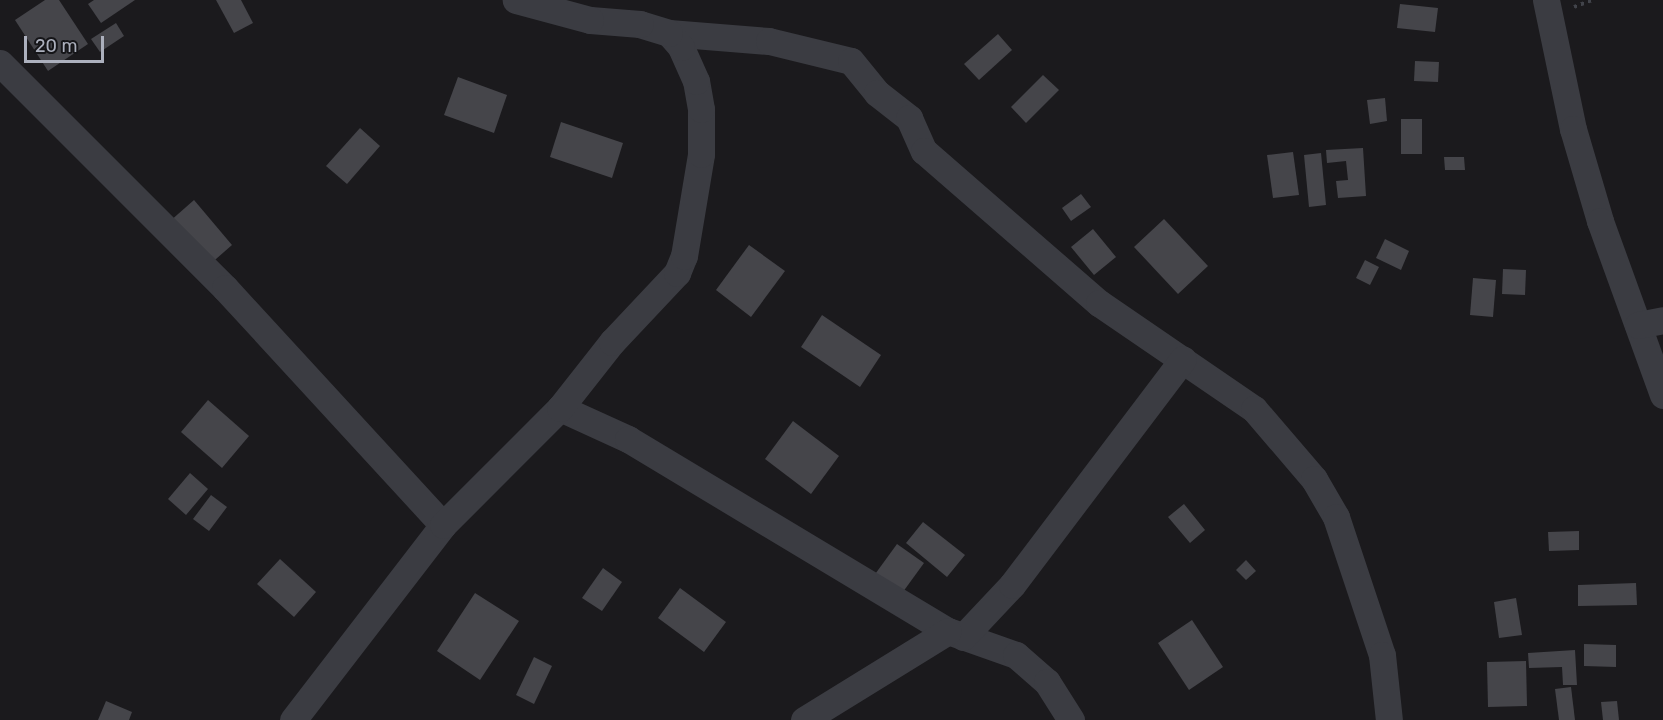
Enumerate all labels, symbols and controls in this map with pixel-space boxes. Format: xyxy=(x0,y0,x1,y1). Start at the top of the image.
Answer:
scale bar xyxy=(27,24,106,62)
text: 20 m xyxy=(35,35,77,57)

